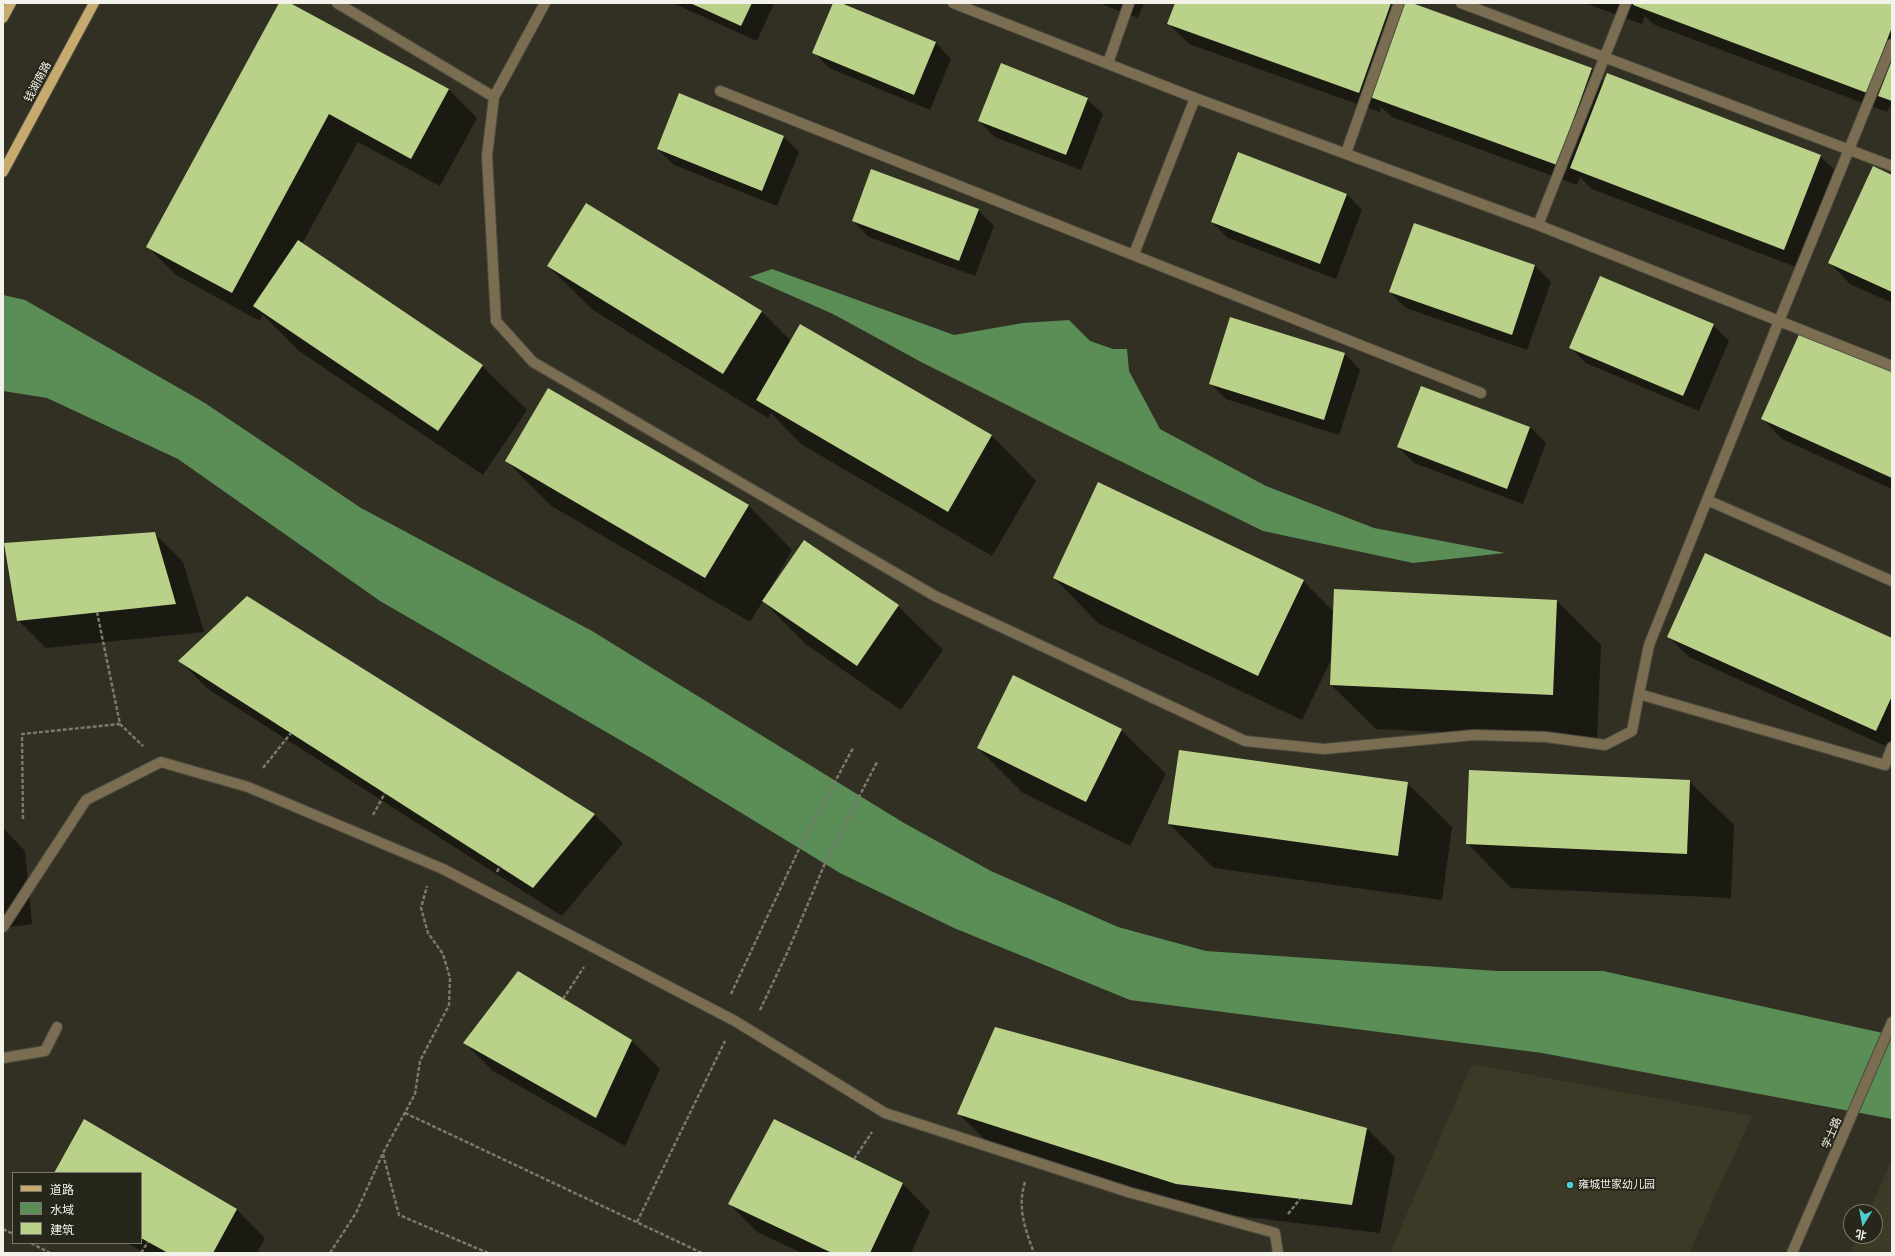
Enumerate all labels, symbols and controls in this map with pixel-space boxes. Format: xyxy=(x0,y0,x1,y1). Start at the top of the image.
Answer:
street label: 钱湖南路 xyxy=(22,59,54,105)
street label: 学士路 xyxy=(1819,1115,1845,1151)
legend xyxy=(12,1172,142,1244)
place label: 雍城世家幼儿园 xyxy=(1578,1178,1655,1192)
marker: 雍城世家幼儿园 xyxy=(1565,1180,1575,1190)
text: 道路 xyxy=(50,1182,74,1197)
text: 水域 xyxy=(50,1202,74,1217)
north arrow xyxy=(1843,1204,1883,1244)
text: 建筑 xyxy=(50,1222,74,1237)
text: 北 xyxy=(1854,1227,1868,1243)

